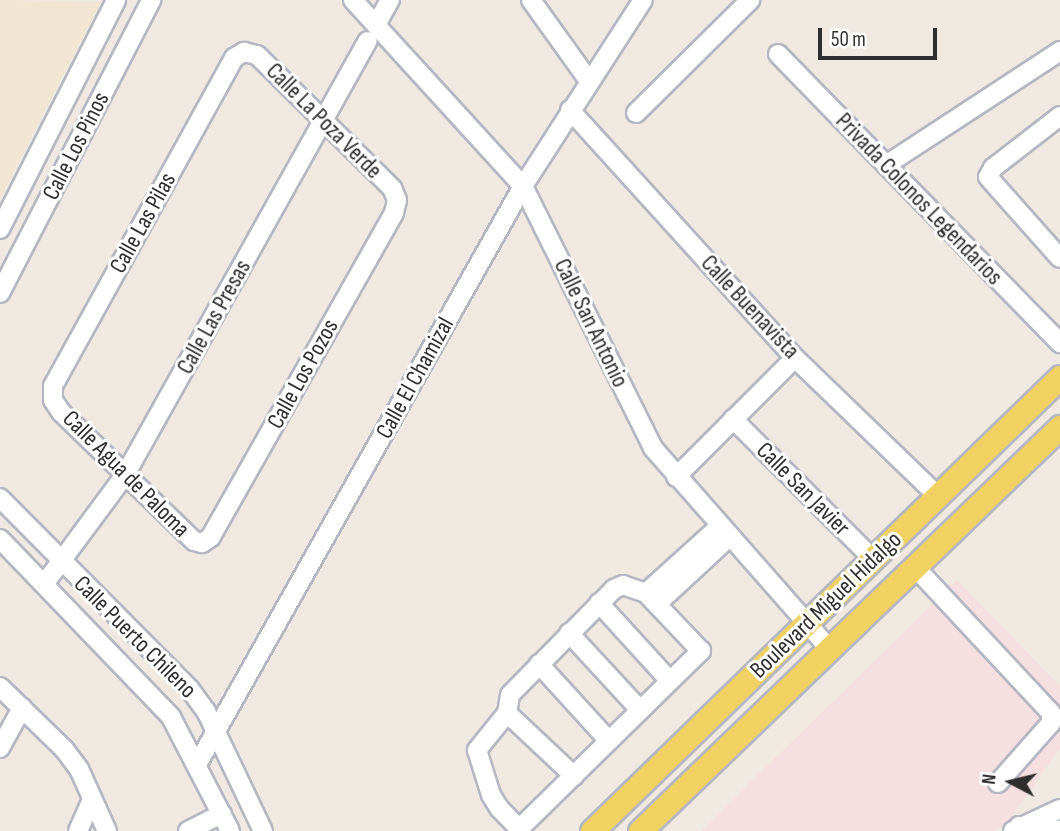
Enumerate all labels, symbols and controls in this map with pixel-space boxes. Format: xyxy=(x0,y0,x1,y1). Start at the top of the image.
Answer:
scale bar xyxy=(822,14,941,58)
text: 50 m xyxy=(831,27,866,52)
street label: Calle La Poza Verde xyxy=(260,57,388,185)
street label: Calle Los Pinos xyxy=(37,87,115,205)
street label: Privada Colonos Legendarios xyxy=(829,107,1009,291)
street label: Calle Las Pilas xyxy=(104,168,182,278)
street label: Calle Buenavista xyxy=(695,249,805,365)
street label: Calle San Antonio xyxy=(547,254,635,392)
street label: Calle Las Presas xyxy=(171,255,257,379)
street label: Calle El Chamizal xyxy=(370,312,460,444)
street label: Calle Los Pozos xyxy=(261,314,345,434)
street label: Calle Agua de Paloma xyxy=(57,405,195,543)
street label: Calle San Javier xyxy=(750,436,856,542)
street label: Boulevard Miguel Hidalgo xyxy=(744,525,908,685)
street label: Calle Puerto Chileno xyxy=(68,570,202,704)
north arrow xyxy=(976,747,1046,817)
text: N xyxy=(978,773,1002,786)

